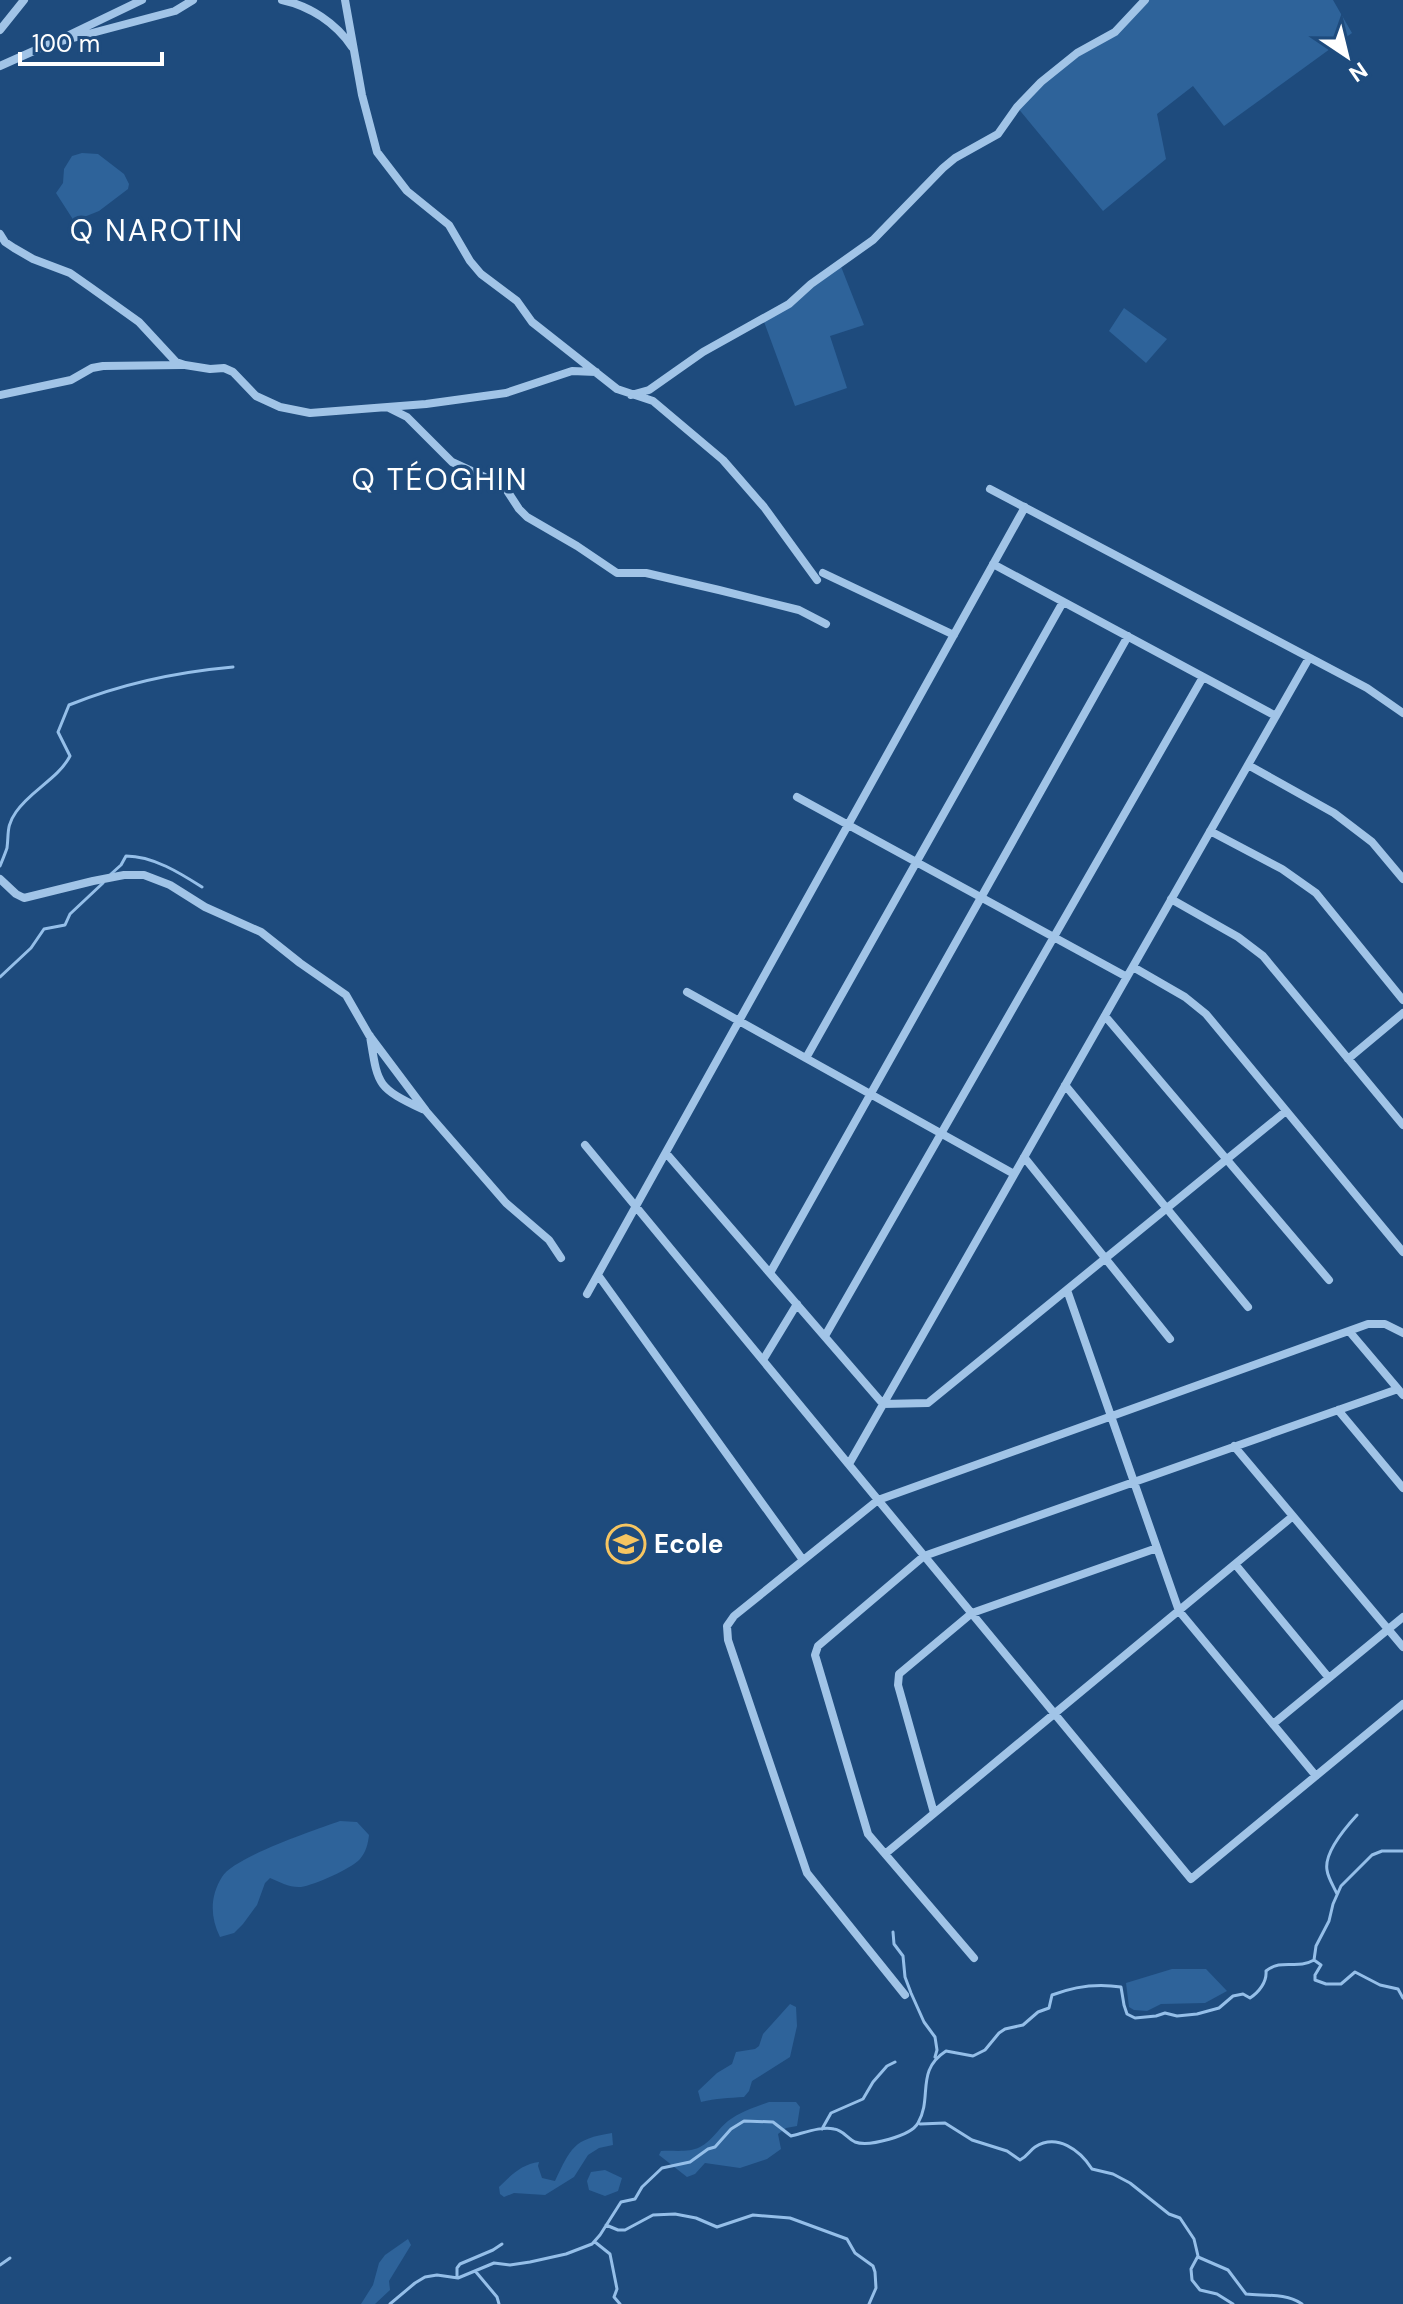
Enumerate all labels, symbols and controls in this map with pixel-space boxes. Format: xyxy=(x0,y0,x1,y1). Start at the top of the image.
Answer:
scale bar xyxy=(20,16,162,66)
north arrow xyxy=(1307,16,1387,96)
text: 100 m xyxy=(32,28,100,59)
text: N xyxy=(1343,55,1373,88)
district label: Q NAROTIN xyxy=(70,211,244,250)
district label: Q TÉOGHIN xyxy=(351,460,529,499)
school or university icon: Ecole xyxy=(605,1523,647,1565)
place label: Ecole xyxy=(654,1527,723,1561)

